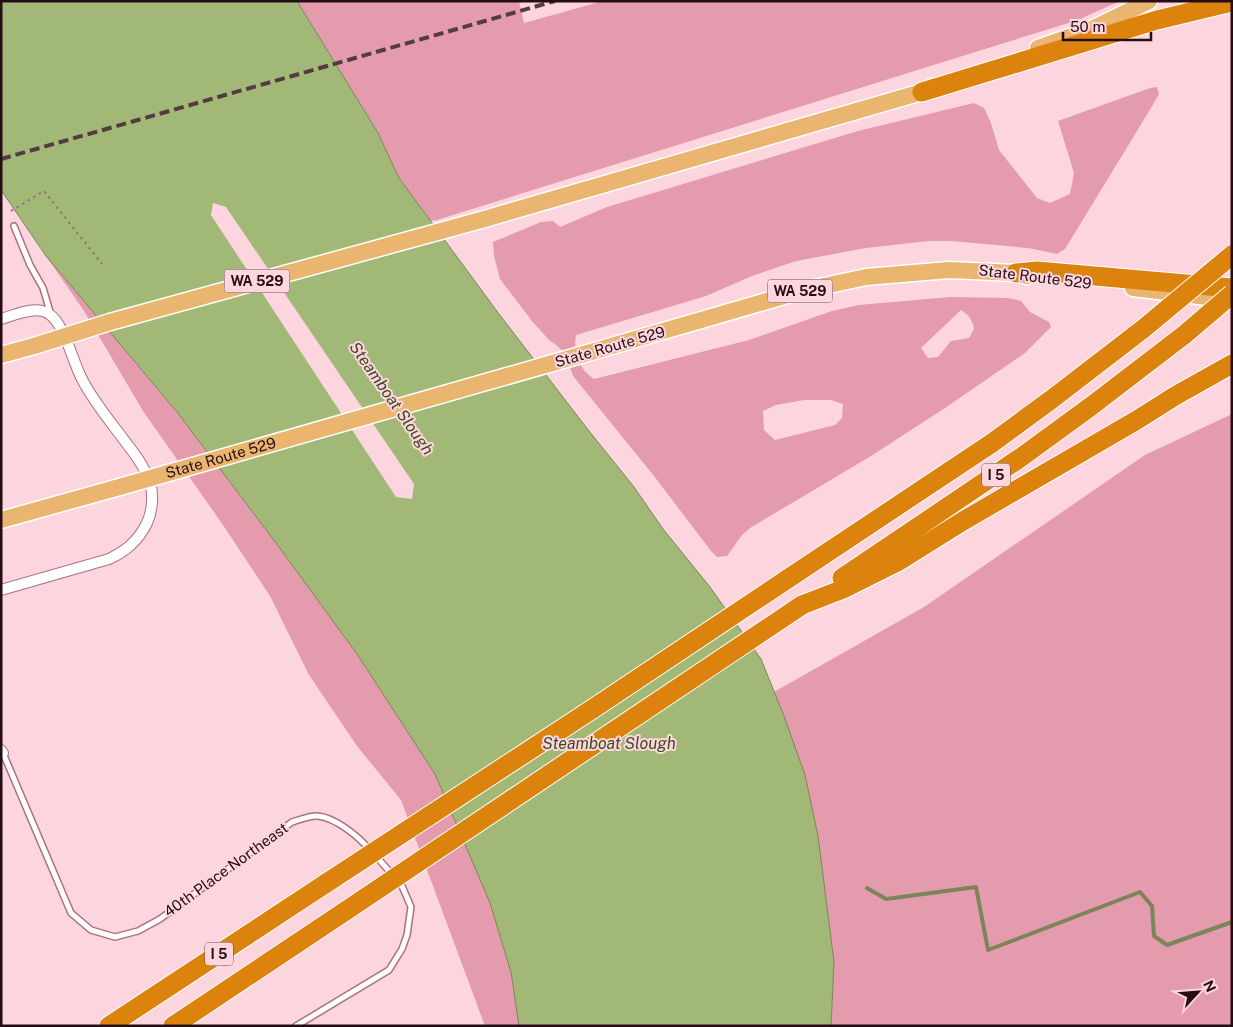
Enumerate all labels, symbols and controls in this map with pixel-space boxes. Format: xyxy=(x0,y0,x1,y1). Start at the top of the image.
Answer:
scale bar xyxy=(1063,10,1150,42)
text: 50 m xyxy=(1070,18,1105,35)
street label: State Route 529 xyxy=(978,261,1093,292)
road number: WA 529 xyxy=(224,270,290,292)
road number: WA 529 xyxy=(768,280,832,302)
street label: State Route 529 xyxy=(553,323,667,370)
water label: Steamboat Slough xyxy=(346,338,438,458)
street label: State Route 529 xyxy=(164,434,278,481)
road number: I 5 xyxy=(982,464,1010,486)
water label: Steamboat Slough xyxy=(542,734,676,753)
street label: 40th Place Northeast xyxy=(160,819,291,920)
road number: I 5 xyxy=(205,942,233,966)
north arrow xyxy=(1173,967,1223,1017)
text: N xyxy=(1200,978,1219,995)

